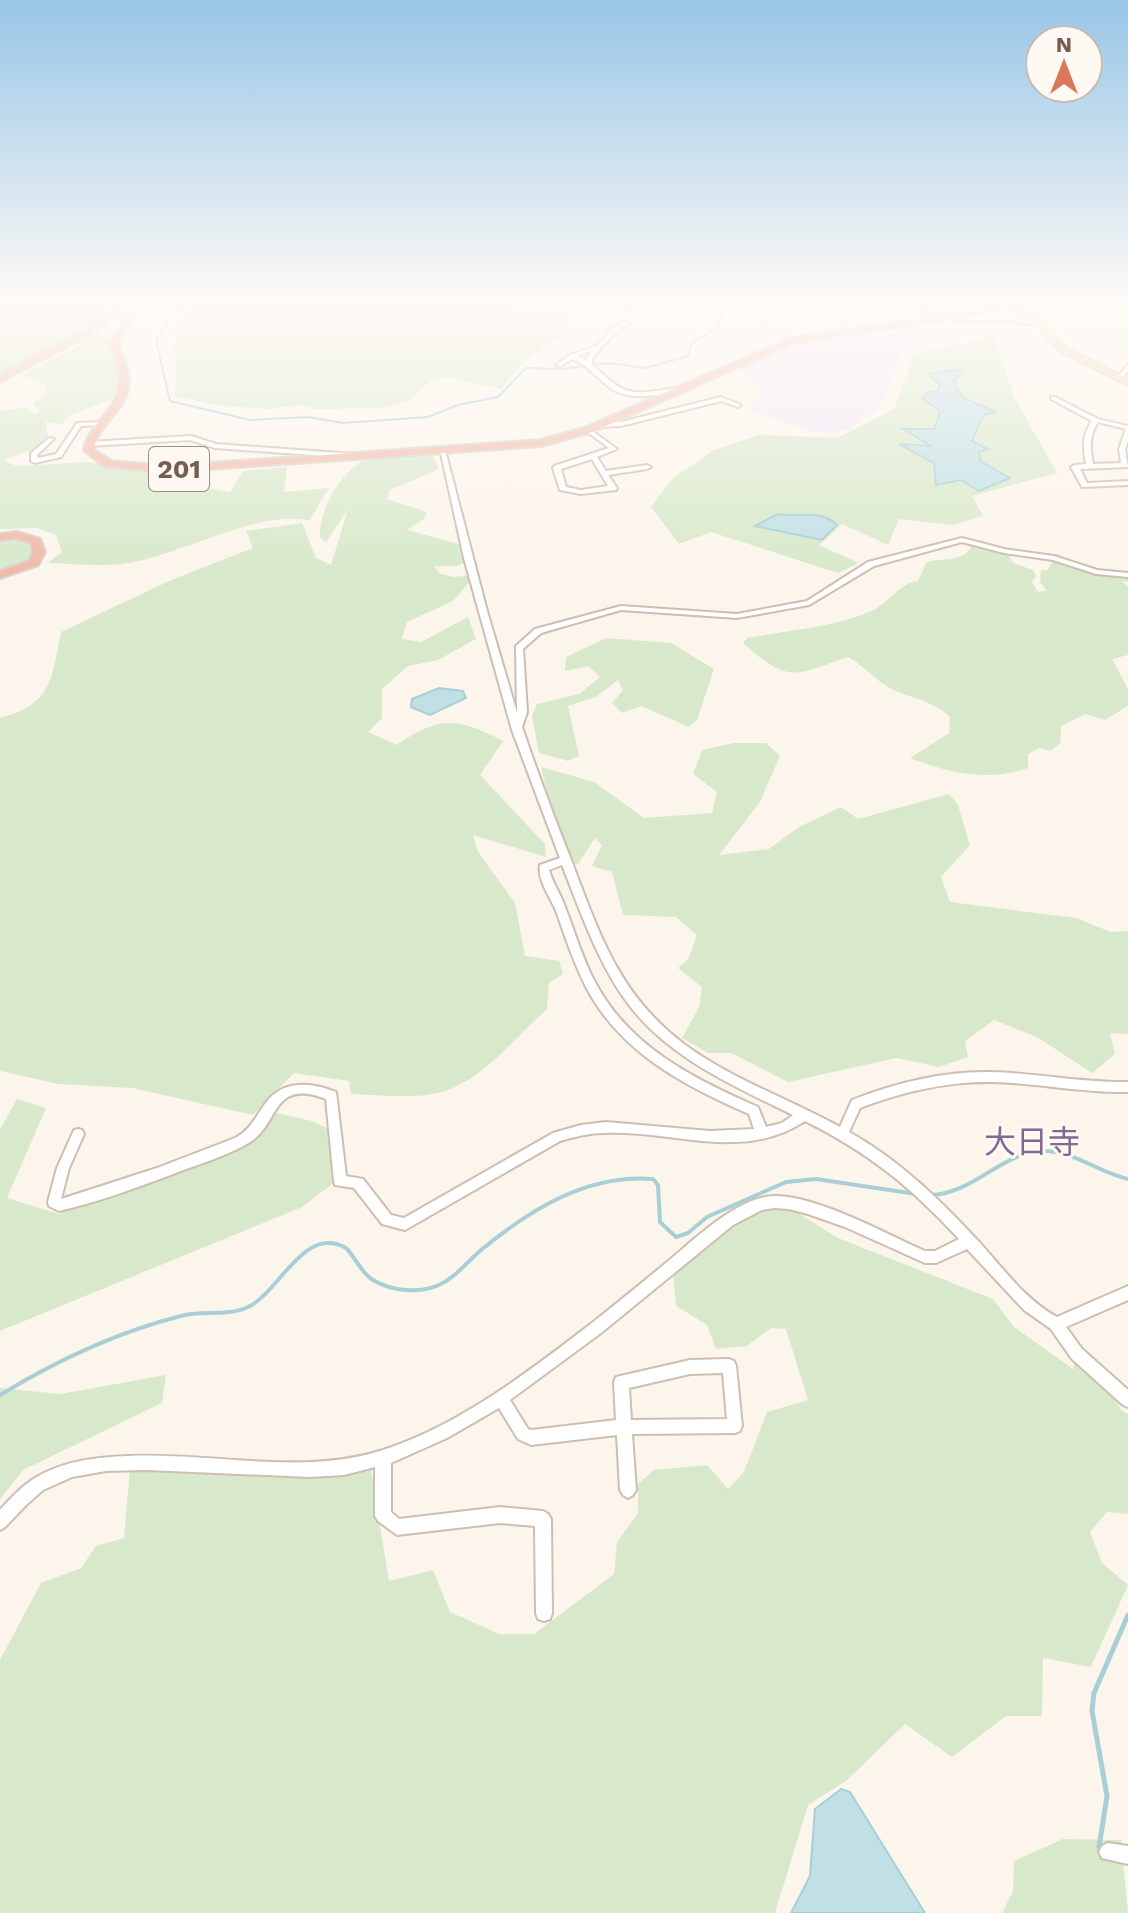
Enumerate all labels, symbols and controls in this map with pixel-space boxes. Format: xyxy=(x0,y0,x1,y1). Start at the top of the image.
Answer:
north arrow xyxy=(1024,24,1104,104)
text: N xyxy=(1056,32,1072,57)
road number: 201 xyxy=(149,447,209,491)
district label: 大日寺 xyxy=(984,1123,1080,1161)

